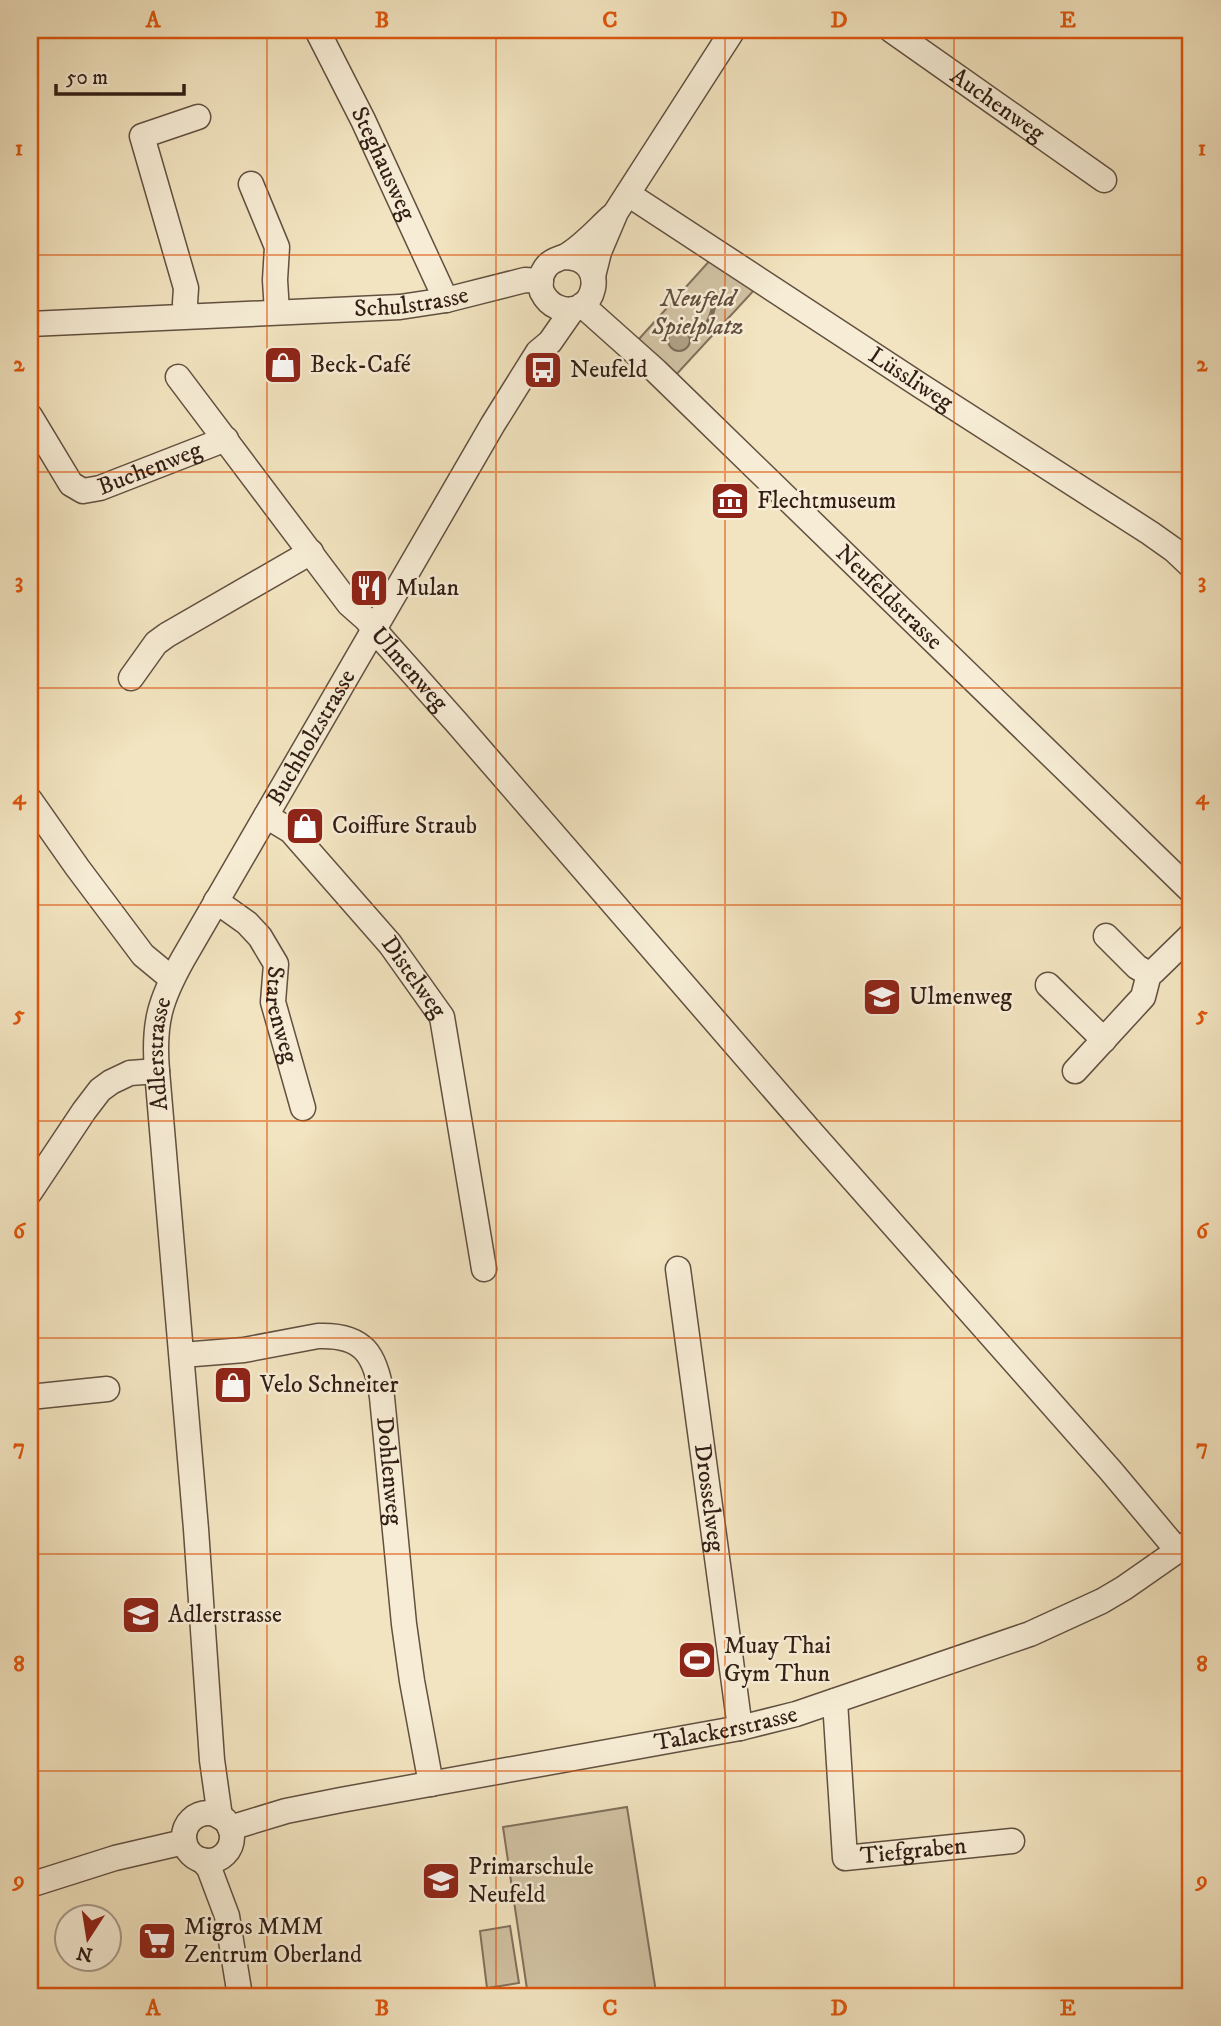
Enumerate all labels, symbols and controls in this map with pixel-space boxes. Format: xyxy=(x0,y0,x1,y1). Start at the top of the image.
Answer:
text: A xyxy=(145,6,162,35)
text: B xyxy=(375,6,389,35)
text: C xyxy=(602,6,618,35)
text: D xyxy=(830,6,848,35)
text: E xyxy=(1060,6,1076,35)
scale bar xyxy=(56,52,184,96)
street label: Auchenweg xyxy=(944,61,1051,149)
text: 50 m xyxy=(66,65,108,91)
street label: Steghausweg xyxy=(344,102,422,225)
text: 1 xyxy=(15,134,23,163)
text: 1 xyxy=(1198,134,1206,163)
street label: Schulstrasse xyxy=(353,280,472,324)
park label: Neufeld Spielplatz xyxy=(651,284,744,342)
street label: Lüssliweg xyxy=(863,341,959,418)
shop icon: Beck-Café xyxy=(262,344,304,386)
bus stop icon: Neufeld xyxy=(522,349,564,391)
text: 2 xyxy=(13,350,25,379)
place label: Beck-Café xyxy=(310,350,411,380)
text: 2 xyxy=(1196,350,1208,379)
place label: Neufeld xyxy=(570,355,647,385)
street label: Buchenweg xyxy=(94,435,206,502)
museum icon: Flechtmuseum xyxy=(709,480,751,522)
place label: Flechtmuseum xyxy=(757,486,896,516)
street label: Neufeldstrasse xyxy=(829,538,949,656)
text: 3 xyxy=(15,567,23,596)
restaurant icon: Mulan xyxy=(348,567,390,609)
text: 3 xyxy=(1198,567,1206,596)
place label: Mulan xyxy=(396,573,460,603)
street label: Ulmenweg xyxy=(364,621,455,718)
street label: Buchholzstrasse xyxy=(260,664,362,811)
text: 4 xyxy=(12,783,27,812)
text: 4 xyxy=(1195,783,1210,812)
shop icon: Coiffure Straub xyxy=(284,805,326,847)
place label: Coiffure Straub xyxy=(332,811,477,841)
street label: Distelweg xyxy=(374,930,453,1024)
street label: Starenweg xyxy=(258,965,305,1067)
school or university icon: Ulmenweg xyxy=(861,976,903,1018)
place label: Ulmenweg xyxy=(909,982,1012,1012)
street label: Adlerstrasse xyxy=(141,993,179,1112)
text: 5 xyxy=(12,1000,25,1029)
text: 5 xyxy=(1195,1000,1208,1029)
text: 6 xyxy=(13,1217,27,1246)
text: 6 xyxy=(1196,1217,1210,1246)
shop icon: Velo Schneiter xyxy=(212,1364,254,1406)
place label: Velo Schneiter xyxy=(259,1370,398,1400)
street label: Dohlenweg xyxy=(369,1415,409,1527)
text: 7 xyxy=(13,1433,25,1462)
text: 7 xyxy=(1196,1433,1208,1462)
street label: Drosselweg xyxy=(687,1442,731,1554)
school or university icon: Adlerstrasse xyxy=(120,1594,162,1636)
place label: Adlerstrasse xyxy=(168,1600,282,1630)
place label: Muay Thai Gym Thun xyxy=(724,1631,831,1689)
sports icon: Muay Thai Gym Thun xyxy=(676,1639,718,1681)
text: 8 xyxy=(13,1650,25,1679)
text: 8 xyxy=(1196,1650,1208,1679)
street label: Talackerstrasse xyxy=(652,1699,801,1758)
street label: Tiefgraben xyxy=(859,1831,968,1871)
place label: Primarschule Neufeld xyxy=(468,1852,594,1910)
school or university icon: Primarschule Neufeld xyxy=(420,1860,462,1902)
text: 9 xyxy=(11,1866,25,1895)
text: 9 xyxy=(1194,1866,1208,1895)
north arrow xyxy=(52,1904,122,1974)
place label: Migros MMM Zentrum Oberland xyxy=(184,1912,362,1970)
supermarket icon: Migros MMM Zentrum Oberland xyxy=(136,1920,178,1962)
text: N xyxy=(74,1940,95,1966)
text: A xyxy=(145,1994,162,2023)
text: B xyxy=(375,1994,389,2023)
text: C xyxy=(602,1994,618,2023)
text: D xyxy=(830,1994,848,2023)
text: E xyxy=(1060,1994,1076,2023)

